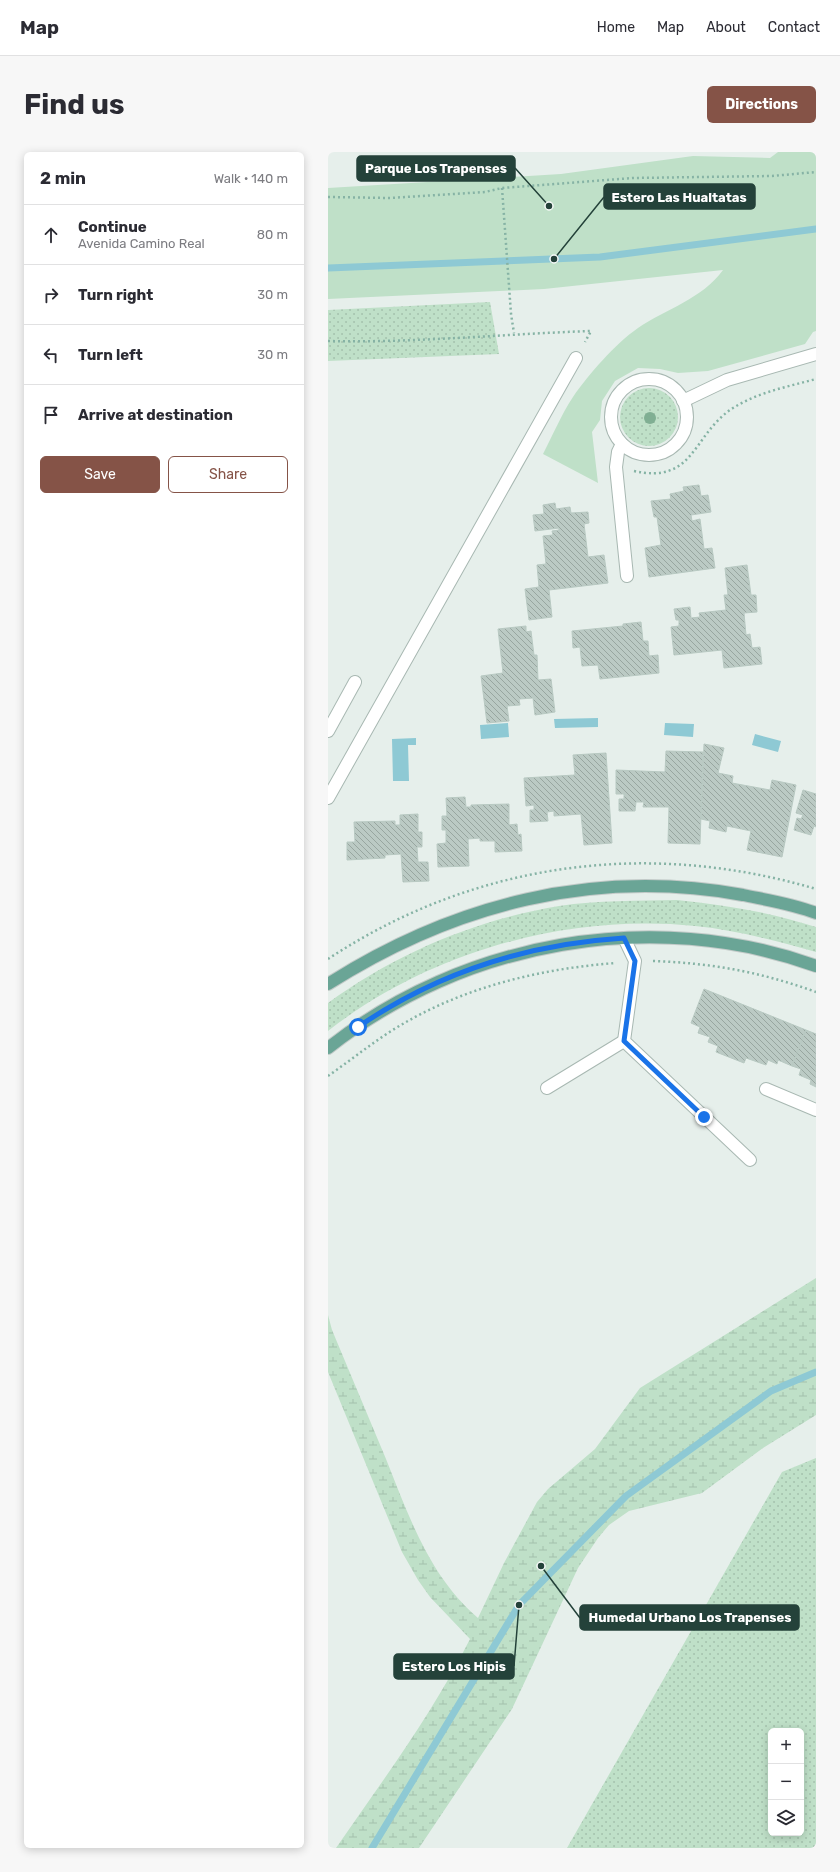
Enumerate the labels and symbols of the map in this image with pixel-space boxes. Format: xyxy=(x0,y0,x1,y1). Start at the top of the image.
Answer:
callout: Parque Los Trapenses xyxy=(357,156,515,181)
text: Parque Los Trapenses xyxy=(365,161,507,176)
callout: Estero Las Hualtatas xyxy=(604,184,755,209)
text: Estero Las Hualtatas xyxy=(611,190,747,205)
route start xyxy=(349,1018,367,1036)
route end xyxy=(695,1108,713,1126)
callout: Humedal Urbano Los Trapenses xyxy=(580,1605,799,1630)
text: Humedal Urbano Los Trapenses xyxy=(589,1610,791,1625)
callout: Estero Los Hipis xyxy=(394,1654,514,1679)
text: Estero Los Hipis xyxy=(402,1659,506,1674)

